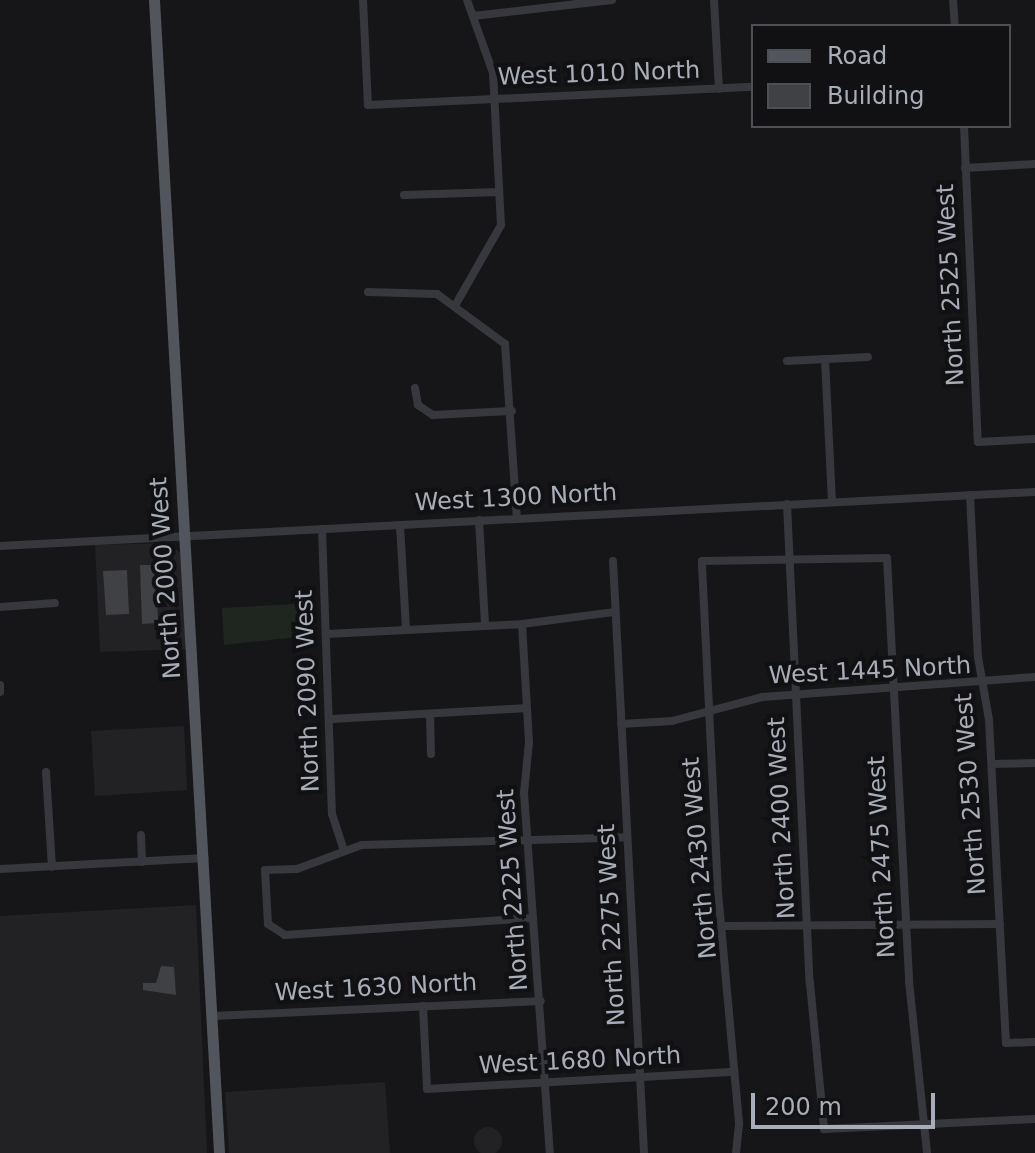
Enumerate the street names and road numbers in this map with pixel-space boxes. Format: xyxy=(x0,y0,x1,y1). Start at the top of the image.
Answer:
street label: West 1010 North xyxy=(497,56,701,92)
street label: North 2525 West xyxy=(931,183,971,387)
street label: North 2000 West xyxy=(145,476,187,680)
street label: West 1300 North xyxy=(414,478,618,518)
street label: North 2090 West xyxy=(290,589,326,793)
street label: West 1445 North xyxy=(768,651,972,691)
street label: North 2530 West xyxy=(950,692,992,896)
street label: North 2400 West xyxy=(762,716,802,920)
street label: North 2475 West xyxy=(862,755,902,959)
street label: North 2430 West xyxy=(677,756,723,960)
street label: North 2225 West xyxy=(492,788,534,992)
street label: North 2275 West xyxy=(592,823,632,1027)
street label: West 1630 North xyxy=(274,968,478,1008)
street label: West 1680 North xyxy=(478,1041,682,1081)

